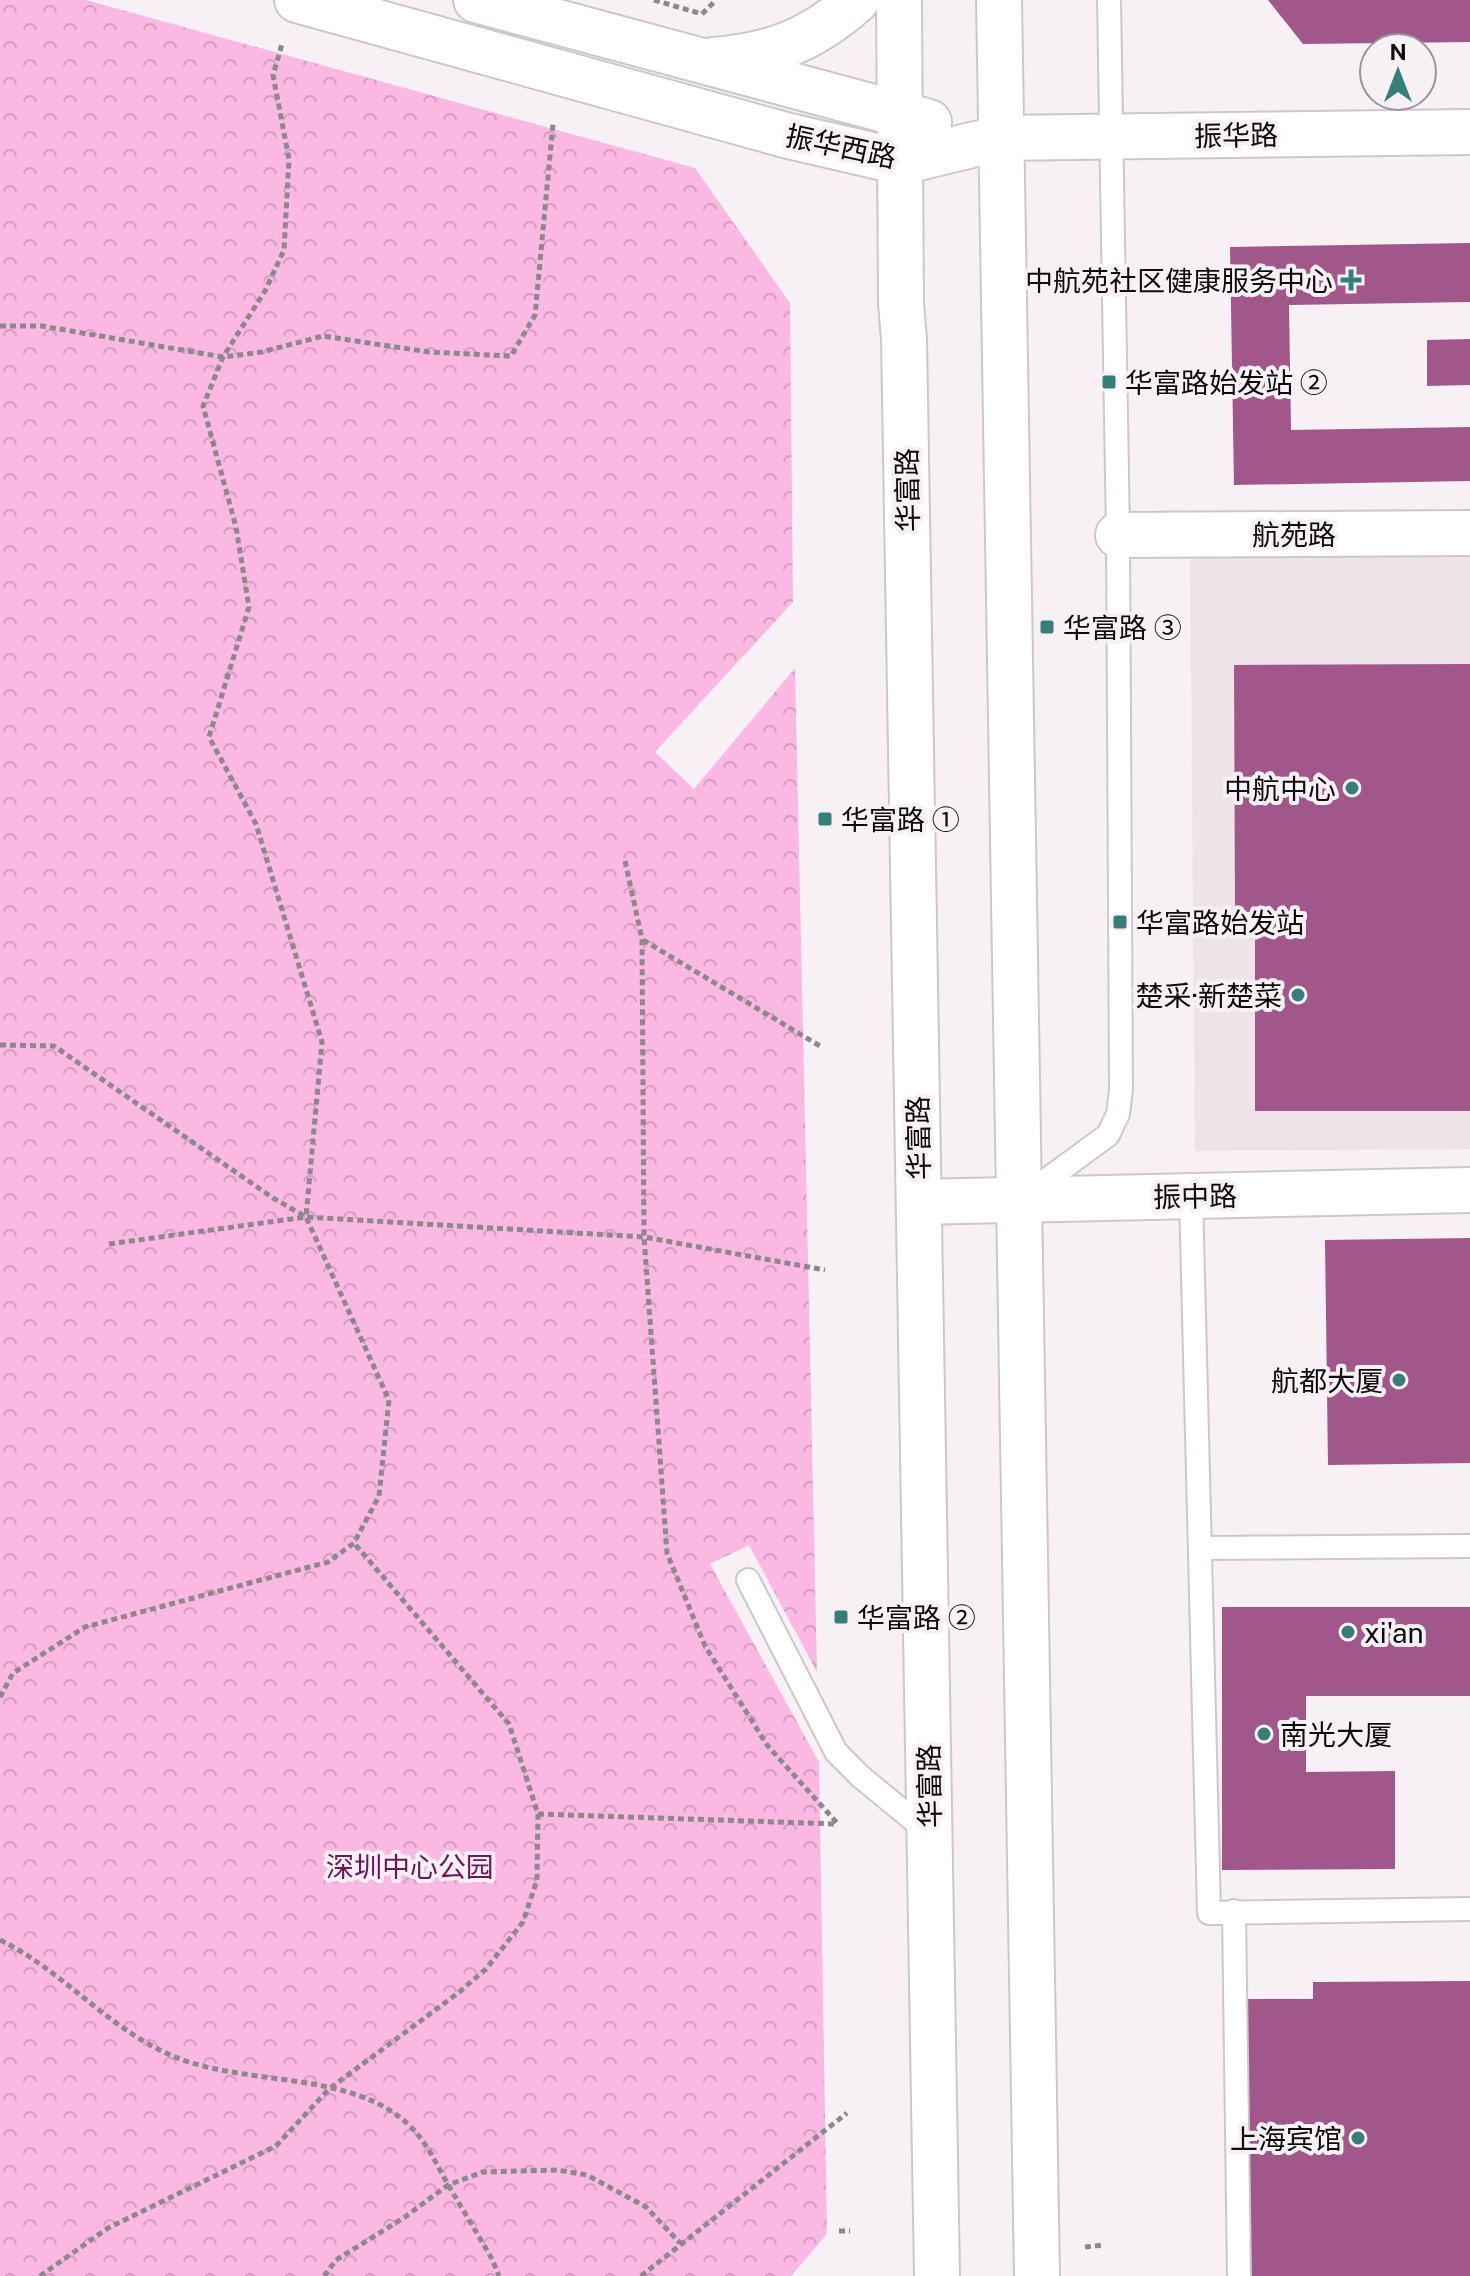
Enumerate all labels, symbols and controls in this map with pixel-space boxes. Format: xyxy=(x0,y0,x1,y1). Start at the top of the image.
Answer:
north arrow xyxy=(1358,32,1438,112)
text: N xyxy=(1389,39,1407,65)
street label: 振华西路 xyxy=(783,118,899,174)
street label: 振华路 xyxy=(1194,118,1278,152)
place label: 中航苑社区健康服务中心 xyxy=(1025,264,1333,297)
marker: 中航苑社区健康服务中心 xyxy=(1340,269,1362,291)
place label: 华富路始发站 ② xyxy=(1125,366,1328,399)
marker: 华富路始发站 ② xyxy=(1100,373,1118,391)
street label: 华富路 xyxy=(890,448,924,532)
street label: 航苑路 xyxy=(1252,518,1336,551)
place label: 华富路 ③ xyxy=(1063,611,1182,644)
marker: 华富路 ③ xyxy=(1038,618,1056,636)
place label: 中航中心 xyxy=(1224,772,1336,805)
marker: 中航中心 xyxy=(1343,779,1361,797)
place label: 华富路 ① xyxy=(841,803,960,836)
marker: 华富路 ① xyxy=(816,810,834,828)
place label: 华富路始发站 xyxy=(1136,906,1304,939)
marker: 华富路始发站 xyxy=(1111,913,1129,931)
place label: 楚采·新楚菜 xyxy=(1136,979,1282,1012)
marker: 楚采·新楚菜 xyxy=(1289,986,1307,1004)
street label: 华富路 xyxy=(901,1096,935,1180)
street label: 振中路 xyxy=(1153,1179,1237,1213)
place label: 航都大厦 xyxy=(1271,1364,1383,1397)
marker: 航都大厦 xyxy=(1390,1371,1408,1389)
place label: 华富路 ② xyxy=(857,1601,976,1634)
marker: 华富路 ② xyxy=(832,1608,850,1626)
place label: xi'an xyxy=(1364,1616,1424,1649)
marker: xi'an xyxy=(1339,1623,1357,1641)
place label: 南光大厦 xyxy=(1280,1718,1392,1751)
marker: 南光大厦 xyxy=(1255,1725,1273,1743)
street label: 华富路 xyxy=(912,1744,946,1828)
park label: 深圳中心公园 xyxy=(326,1850,494,1883)
place label: 上海宾馆 xyxy=(1230,2122,1342,2155)
marker: 上海宾馆 xyxy=(1349,2129,1367,2147)

